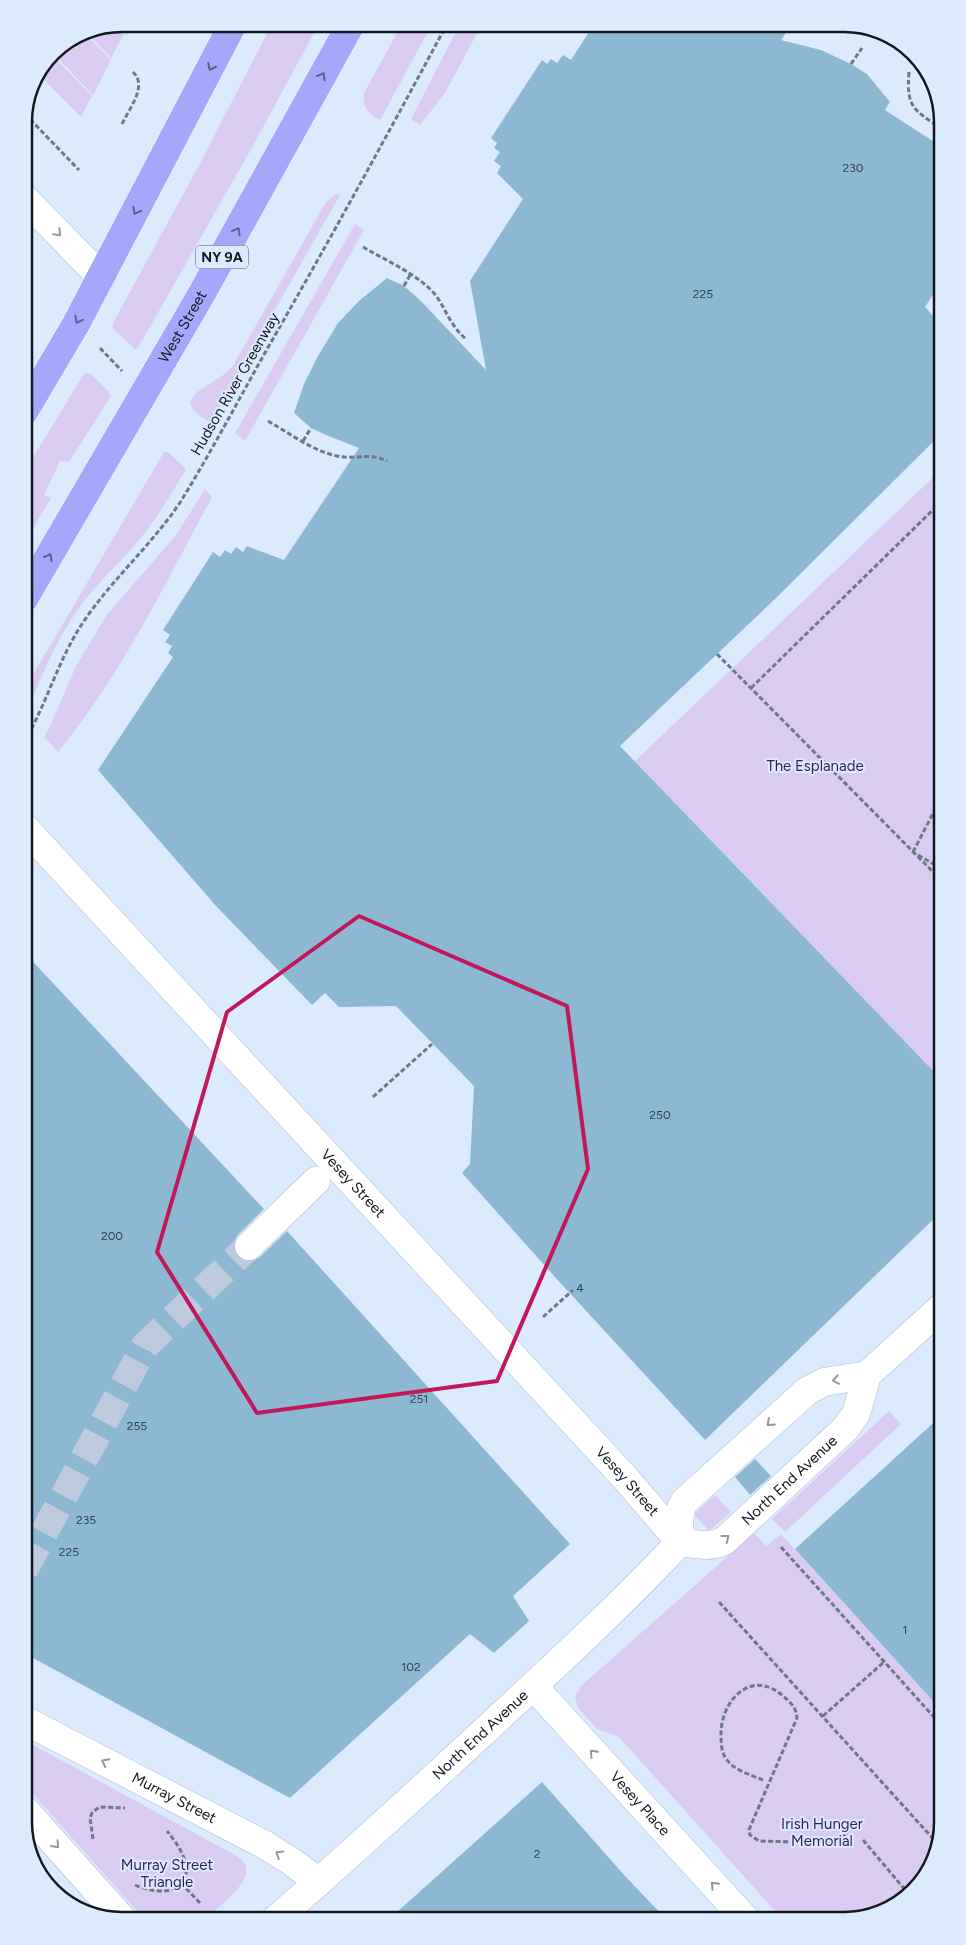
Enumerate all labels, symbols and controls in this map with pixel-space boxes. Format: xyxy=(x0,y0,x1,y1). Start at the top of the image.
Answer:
one-way arrow xyxy=(207,62,217,71)
one-way arrow xyxy=(316,72,326,81)
house number: 230 xyxy=(843,161,864,175)
one-way arrow xyxy=(132,206,142,215)
one-way arrow xyxy=(52,227,61,236)
one-way arrow xyxy=(231,227,241,236)
road number: NY 9A xyxy=(196,246,248,268)
street label: West Street xyxy=(154,287,211,366)
house number: 225 xyxy=(693,287,713,301)
street label: Hudson River Greenway xyxy=(187,309,283,459)
one-way arrow xyxy=(74,314,84,323)
one-way arrow xyxy=(42,554,52,563)
park label: The Esplanade xyxy=(766,757,864,775)
house number: 250 xyxy=(649,1108,671,1122)
street label: Vesey Street xyxy=(317,1145,389,1222)
house number: 200 xyxy=(101,1229,123,1243)
house number: 4 xyxy=(576,1281,584,1295)
one-way arrow xyxy=(832,1375,840,1385)
house number: 251 xyxy=(410,1392,428,1406)
one-way arrow xyxy=(767,1417,776,1426)
house number: 255 xyxy=(127,1419,147,1433)
street label: North End Avenue xyxy=(738,1432,841,1529)
street label: Vesey Street xyxy=(592,1443,663,1520)
house number: 235 xyxy=(76,1513,96,1527)
one-way arrow xyxy=(720,1535,730,1544)
house number: 225 xyxy=(59,1545,79,1559)
house number: 1 xyxy=(903,1623,907,1637)
house number: 102 xyxy=(401,1660,421,1674)
street label: North End Avenue xyxy=(429,1686,532,1783)
one-way arrow xyxy=(590,1749,599,1758)
one-way arrow xyxy=(101,1758,110,1768)
street label: Vesey Place xyxy=(606,1768,674,1839)
street label: Murray Street xyxy=(129,1769,219,1827)
park label: Irish Hunger Memorial xyxy=(781,1815,863,1850)
one-way arrow xyxy=(50,1840,59,1849)
house number: 2 xyxy=(534,1847,540,1861)
one-way arrow xyxy=(276,1850,285,1860)
park label: Murray Street Triangle xyxy=(121,1856,213,1891)
one-way arrow xyxy=(711,1882,720,1891)

